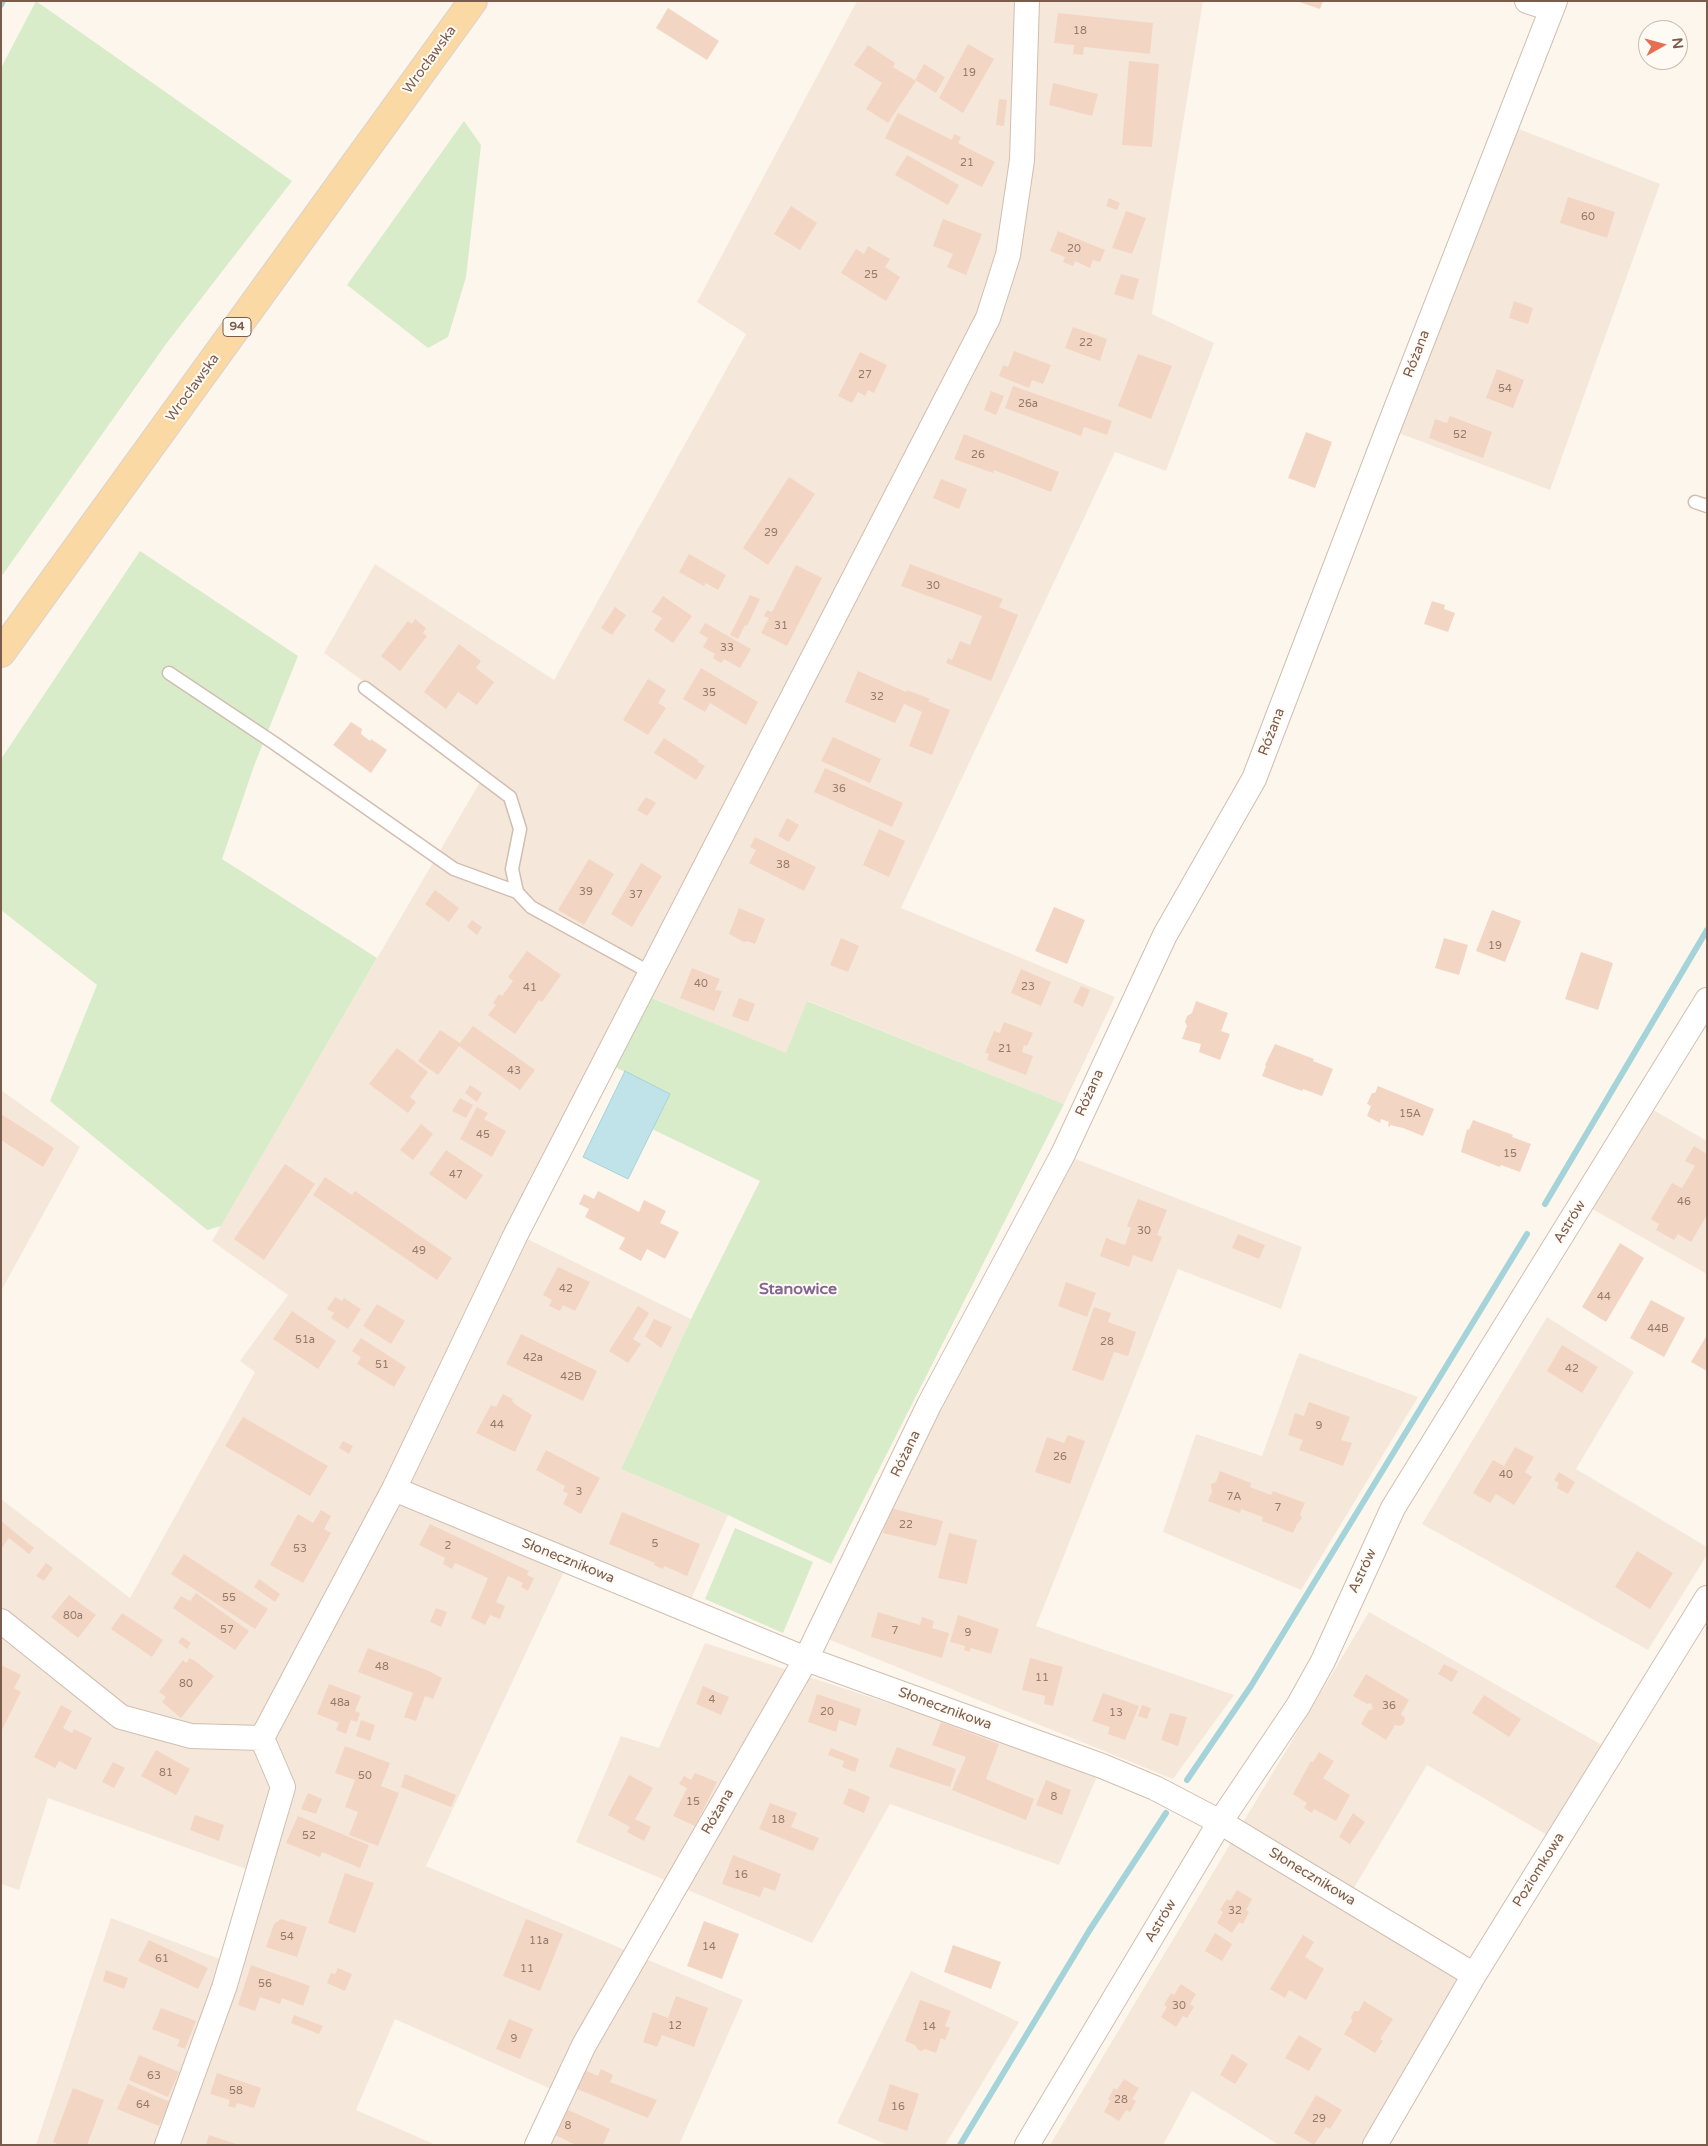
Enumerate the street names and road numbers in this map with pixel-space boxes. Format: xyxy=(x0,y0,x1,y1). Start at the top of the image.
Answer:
street label: Wrocławska xyxy=(400,23,460,97)
road number: 94 xyxy=(223,318,251,337)
street label: Różana xyxy=(1400,328,1434,380)
street label: Wrocławska xyxy=(163,351,223,425)
street label: Różana xyxy=(1255,706,1289,758)
street label: Różana xyxy=(1072,1067,1108,1119)
street label: Astrów xyxy=(1550,1198,1590,1246)
street label: Różana xyxy=(888,1428,924,1480)
street label: Słonecznikowa xyxy=(519,1535,617,1587)
street label: Astrów xyxy=(1345,1546,1381,1596)
street label: Słonecznikowa xyxy=(896,1684,994,1734)
street label: Różana xyxy=(698,1786,738,1838)
street label: Poziomkowa xyxy=(1510,1830,1568,1910)
street label: Słonecznikowa xyxy=(1265,1844,1359,1910)
street label: Astrów xyxy=(1142,1896,1180,1946)

